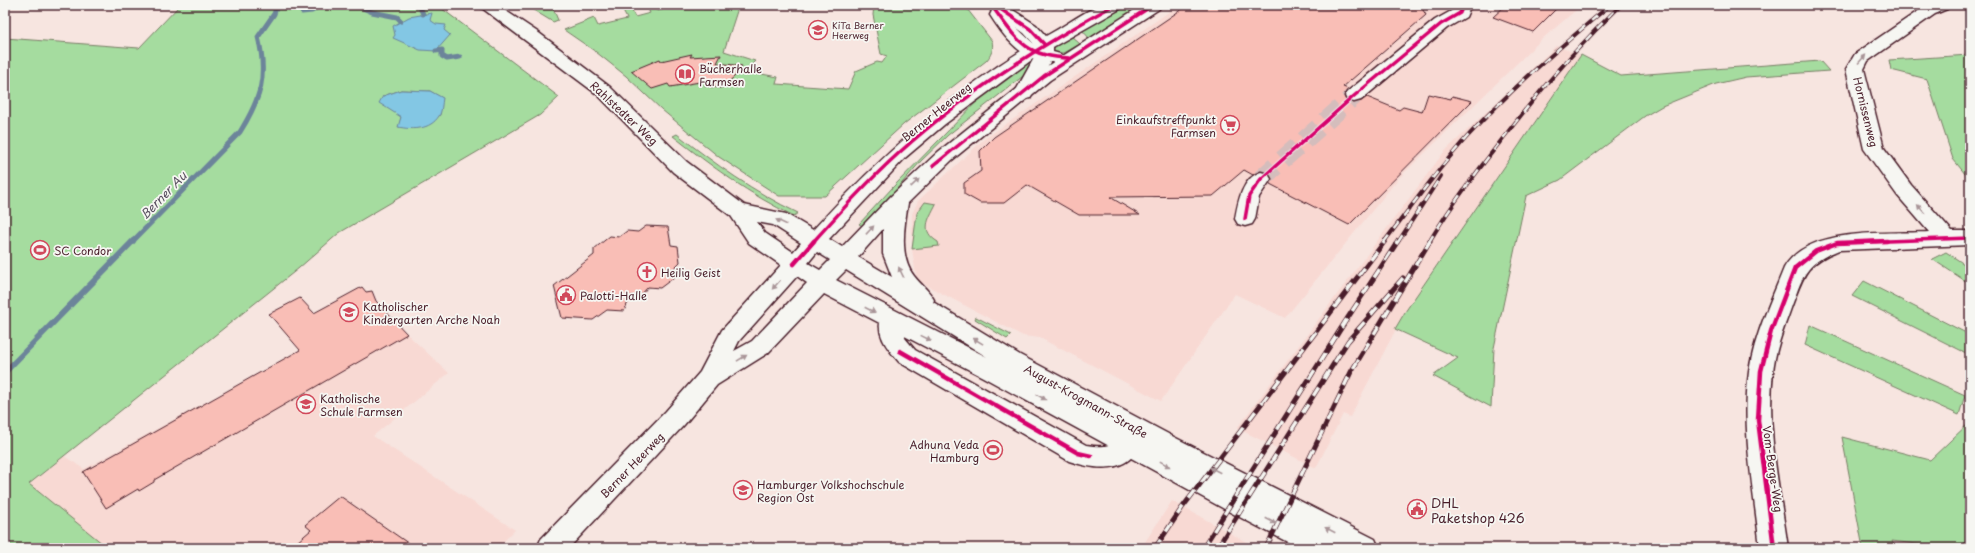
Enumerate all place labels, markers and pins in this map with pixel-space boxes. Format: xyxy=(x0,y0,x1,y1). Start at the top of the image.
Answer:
place label: KiTa Berner Heerweg xyxy=(832,18,884,42)
school or university icon: KiTa Berner Heerweg xyxy=(807,19,829,41)
place label: Bücherhalle Farmsen xyxy=(699,60,762,90)
library icon: Bücherhalle Farmsen xyxy=(674,63,696,85)
place label: Einkaufstreffpunkt Farmsen xyxy=(1116,111,1217,141)
supermarket icon: Einkaufstreffpunkt Farmsen xyxy=(1219,114,1241,136)
sports icon: SC Condor xyxy=(29,239,51,261)
place label: SC Condor xyxy=(54,242,111,259)
church icon: Heilig Geist xyxy=(636,261,658,283)
place label: Heilig Geist xyxy=(661,264,721,281)
public building icon: Palotti-Halle xyxy=(555,284,577,306)
place label: Palotti-Halle xyxy=(580,287,647,304)
place label: Katholischer Kindergarten Arche Noah xyxy=(363,298,500,328)
school or university icon: Katholischer Kindergarten Arche Noah xyxy=(338,301,360,323)
place label: Katholische Schule Farmsen xyxy=(320,390,403,420)
school or university icon: Katholische Schule Farmsen xyxy=(295,393,317,415)
place label: Adhuna Veda Hamburg xyxy=(910,436,979,466)
sports icon: Adhuna Veda Hamburg xyxy=(982,439,1004,461)
place label: Hamburger Volkshochschule Region Ost xyxy=(757,476,904,506)
school or university icon: Hamburger Volkshochschule Region Ost xyxy=(732,479,754,501)
place label: DHL Paketshop 426 xyxy=(1431,493,1525,527)
public building icon: DHL Paketshop 426 xyxy=(1406,498,1428,520)

